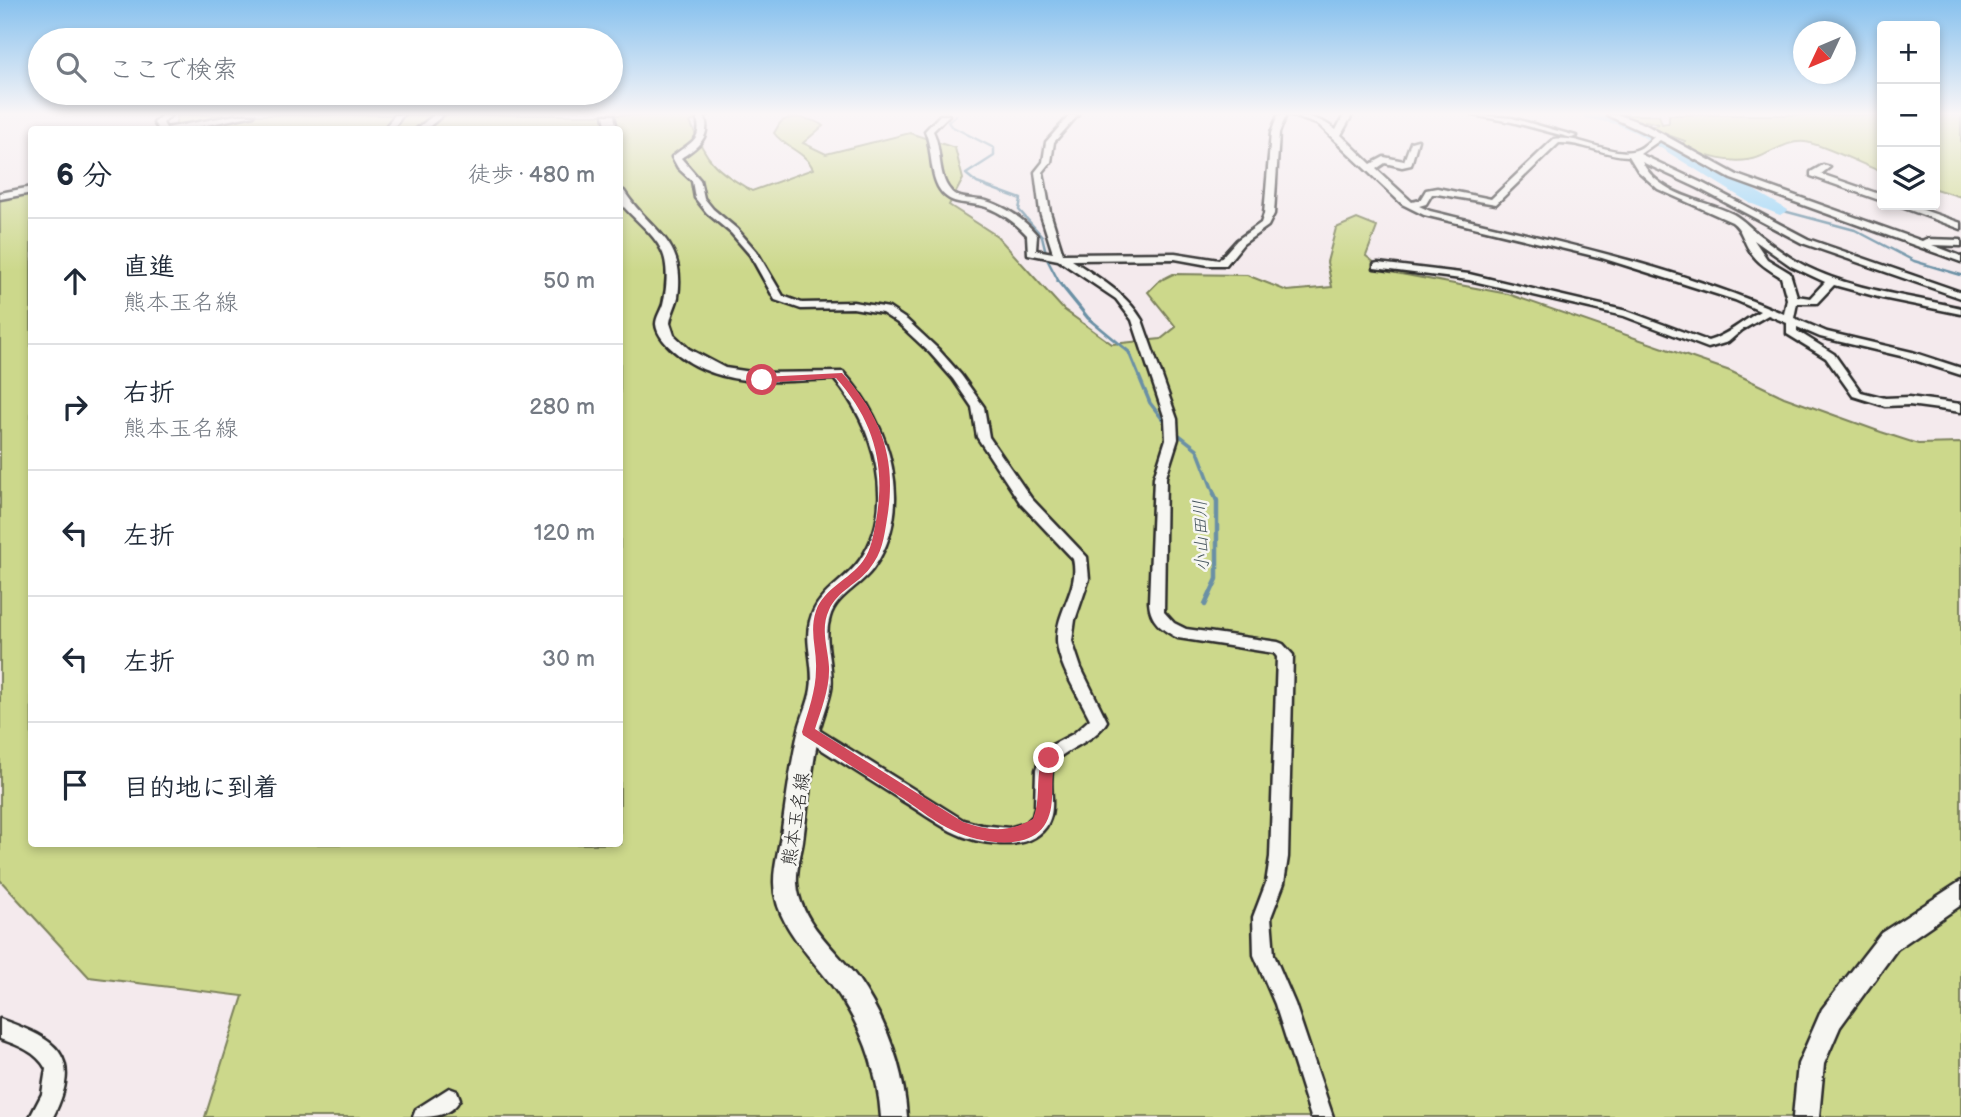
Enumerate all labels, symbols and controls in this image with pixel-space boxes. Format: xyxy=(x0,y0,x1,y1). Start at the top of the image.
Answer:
north arrow xyxy=(1793,21,1856,84)
map controls xyxy=(1877,21,1940,210)
button: + xyxy=(1877,21,1940,84)
search box xyxy=(28,28,623,105)
icon: search xyxy=(52,48,90,86)
text: ここで検索 xyxy=(108,55,238,86)
button: − xyxy=(1877,84,1940,147)
button: layers xyxy=(1877,147,1940,210)
text: 6 分 xyxy=(56,158,112,194)
text: 徒歩 · 480 m xyxy=(468,161,595,189)
text: 直進 xyxy=(123,252,175,283)
icon: ahead xyxy=(56,262,94,300)
text: 50 m xyxy=(543,267,595,295)
text: 熊本玉名線 xyxy=(123,289,238,317)
route start xyxy=(746,364,777,395)
text: 右折 xyxy=(123,378,175,409)
icon: right xyxy=(56,388,94,426)
text: 280 m xyxy=(529,393,595,421)
text: 熊本玉名線 xyxy=(123,415,238,443)
water label: 小山田川 xyxy=(1190,500,1213,572)
icon: left xyxy=(56,514,94,552)
text: 120 m xyxy=(534,519,595,547)
text: 左折 xyxy=(123,521,175,552)
icon: left xyxy=(56,640,94,678)
text: 30 m xyxy=(542,645,595,673)
text: 左折 xyxy=(123,647,175,678)
route end xyxy=(1033,742,1064,773)
icon: arrive xyxy=(56,766,94,804)
street label: 熊本玉名線 xyxy=(778,771,815,868)
text: 目的地に到着 xyxy=(123,773,279,804)

